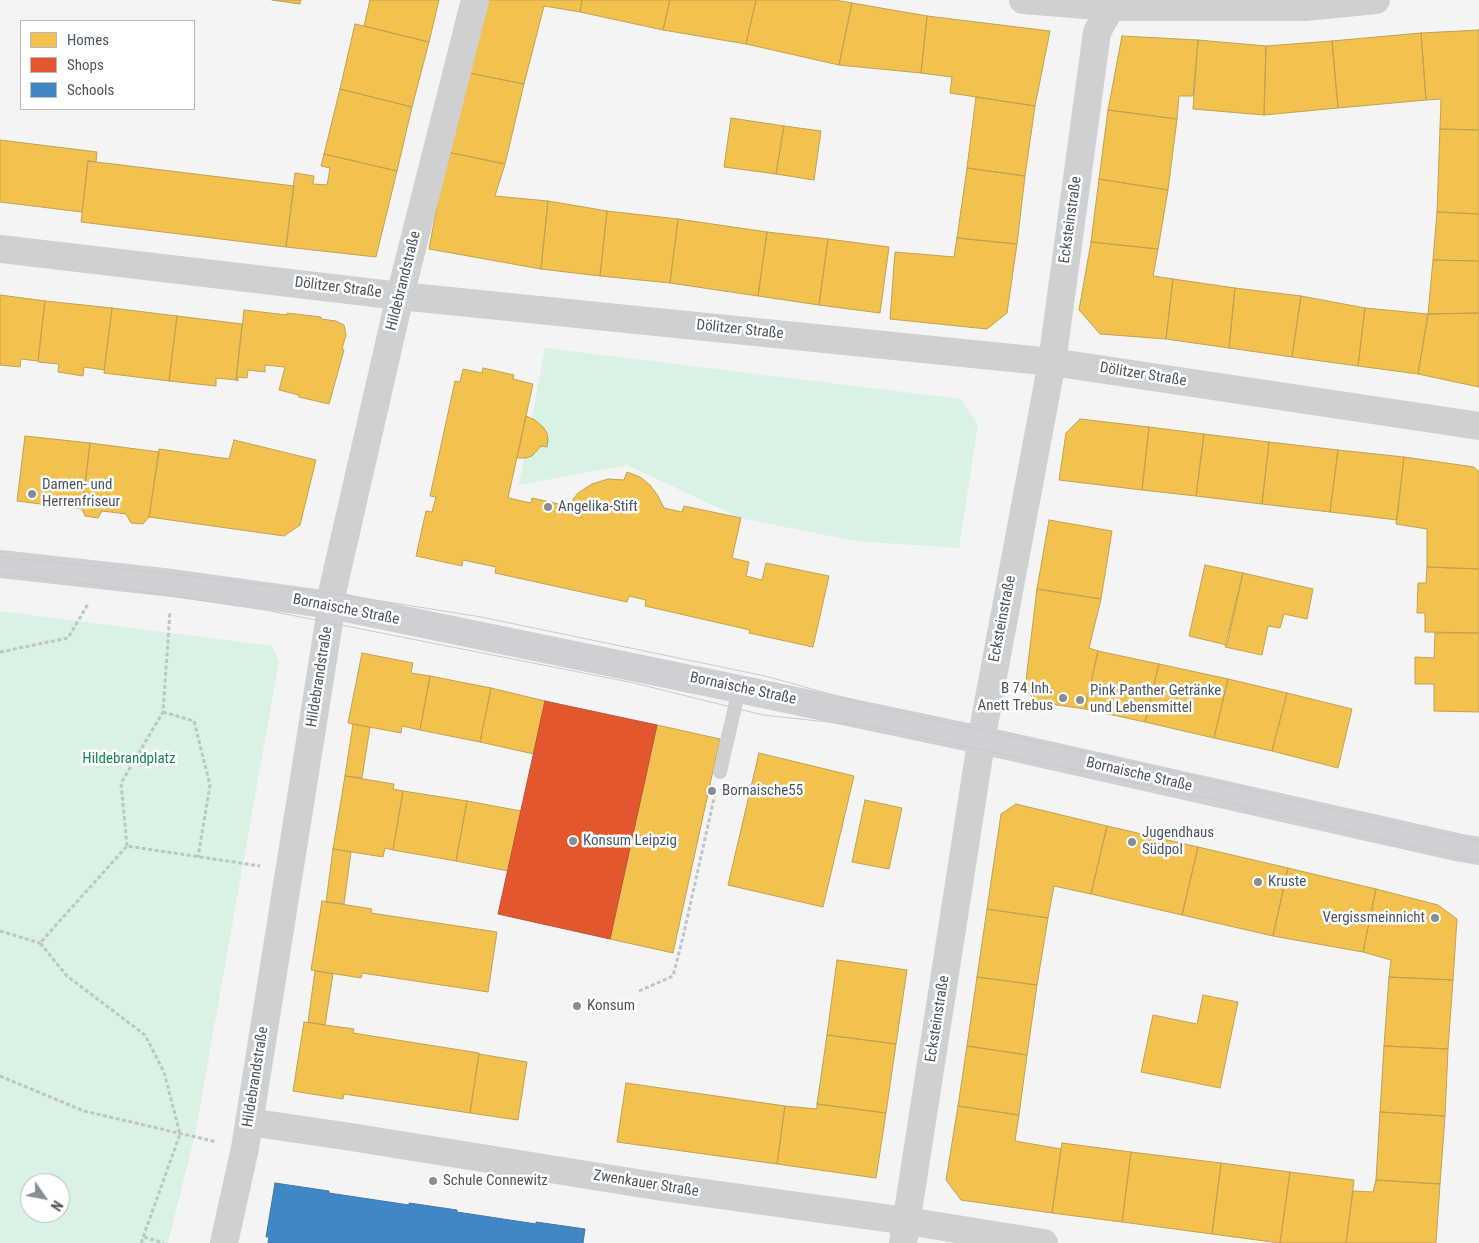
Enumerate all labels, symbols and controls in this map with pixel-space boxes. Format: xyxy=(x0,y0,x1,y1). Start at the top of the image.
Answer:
legend xyxy=(20,20,195,110)
text: Homes xyxy=(67,31,109,49)
text: Shops xyxy=(67,56,104,74)
text: Schools xyxy=(67,81,114,99)
street label: Ecksteinstraße xyxy=(1056,175,1086,265)
street label: Hildebrandstraße xyxy=(383,229,425,333)
street label: Dölitzer Straße xyxy=(293,274,383,302)
street label: Dölitzer Straße xyxy=(696,316,784,344)
street label: Dölitzer Straße xyxy=(1098,359,1188,391)
place label: Damen- und Herrenfriseur xyxy=(42,476,120,511)
marker: Damen- und Herrenfriseur xyxy=(26,488,38,500)
place label: Angelika-Stift xyxy=(558,498,638,516)
marker: Angelika-Stift xyxy=(542,501,554,513)
street label: Ecksteinstraße xyxy=(986,574,1020,664)
street label: Bornaische Straße xyxy=(291,591,401,629)
street label: Hildebrandstraße xyxy=(303,625,337,729)
street label: Bornaische Straße xyxy=(688,669,798,709)
place label: B 74 Inh. Anett Trebus xyxy=(978,680,1053,715)
place label: Pink Panther Getränke und Lebensmittel xyxy=(1090,682,1221,717)
marker: B 74 Inh. Anett Trebus xyxy=(1057,692,1069,704)
marker: Pink Panther Getränke und Lebensmittel xyxy=(1074,694,1086,706)
park label: Hildebrandplatz xyxy=(82,750,176,768)
street label: Bornaische Straße xyxy=(1084,754,1194,796)
place label: Bornaische55 xyxy=(722,782,803,800)
marker: Bornaische55 xyxy=(706,785,718,797)
place label: Jugendhaus Südpol xyxy=(1142,824,1214,859)
place label: Konsum Leipzig xyxy=(583,832,677,850)
marker: Konsum Leipzig xyxy=(567,835,579,847)
marker: Jugendhaus Südpol xyxy=(1126,836,1138,848)
place label: Kruste xyxy=(1268,873,1306,891)
marker: Kruste xyxy=(1252,876,1264,888)
place label: Vergissmeinnicht xyxy=(1323,909,1425,927)
marker: Vergissmeinnicht xyxy=(1429,912,1441,924)
street label: Ecksteinstraße xyxy=(922,974,954,1064)
place label: Konsum xyxy=(587,997,635,1015)
marker: Konsum xyxy=(571,1000,583,1012)
street label: Hildebrandstraße xyxy=(239,1025,273,1129)
street label: Zwenkauer Straße xyxy=(592,1167,700,1201)
place label: Schule Connewitz xyxy=(443,1172,548,1190)
north arrow xyxy=(20,1173,70,1223)
marker: Schule Connewitz xyxy=(427,1175,439,1187)
text: N xyxy=(48,1198,66,1214)

